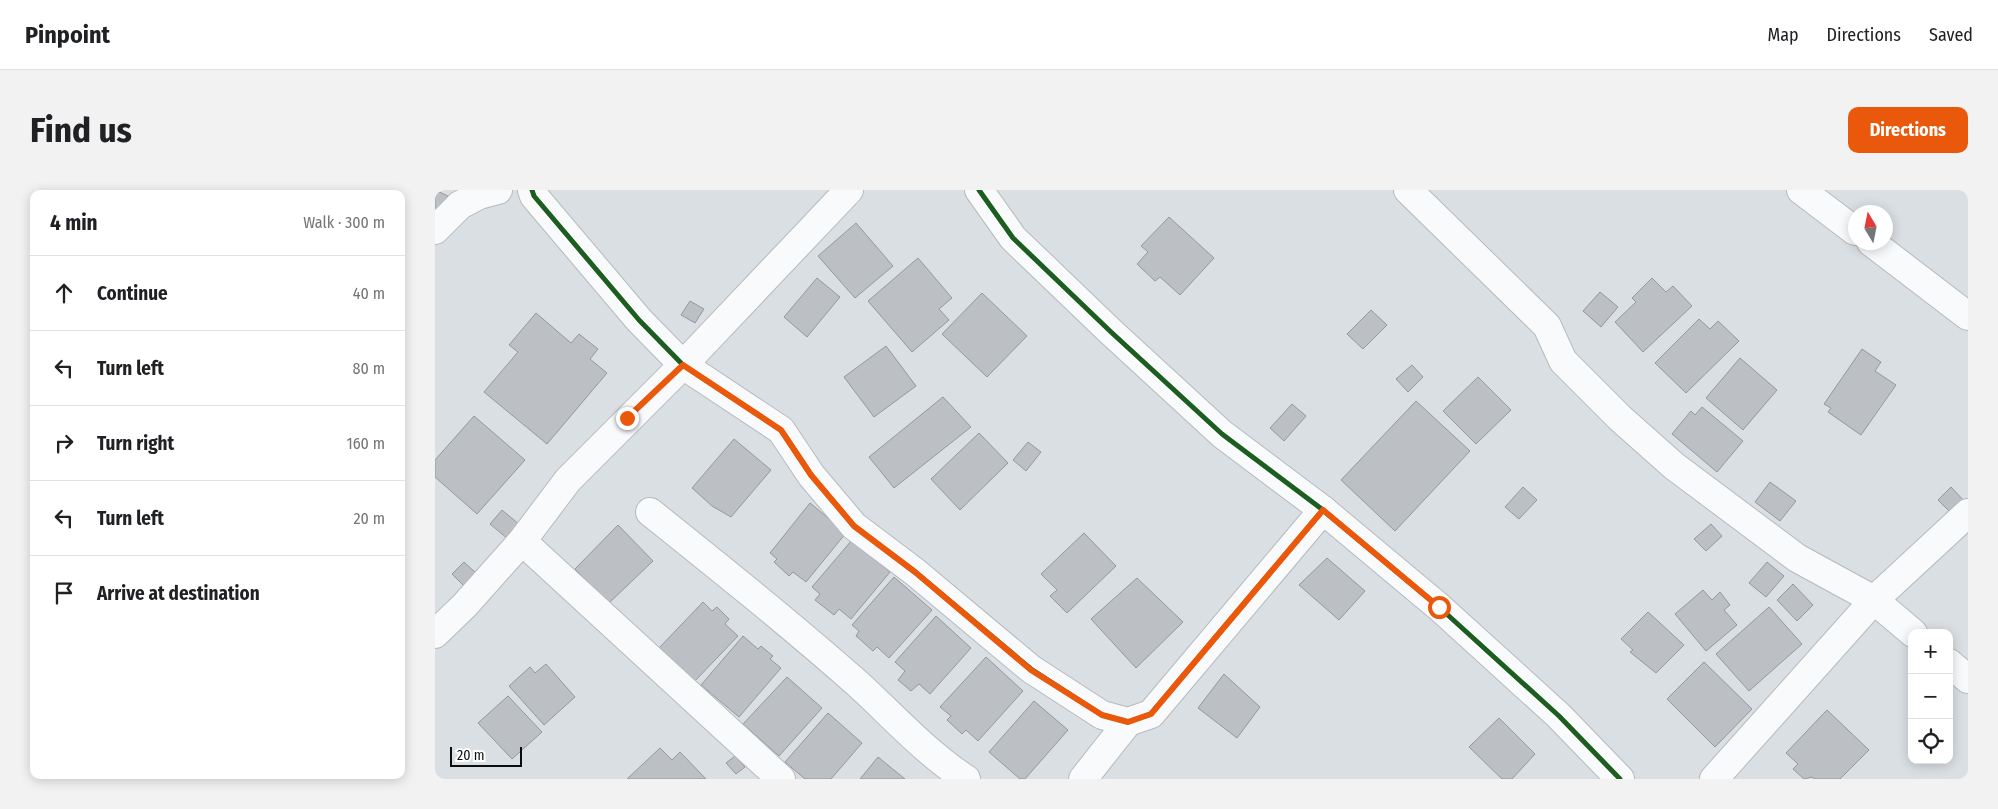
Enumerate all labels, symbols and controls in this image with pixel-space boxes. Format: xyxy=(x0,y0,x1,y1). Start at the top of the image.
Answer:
text: Pinpoint xyxy=(25,21,110,49)
text: Map xyxy=(1767,24,1799,46)
text: Directions xyxy=(1827,24,1901,46)
text: Saved xyxy=(1929,24,1973,46)
button: Directions xyxy=(1848,107,1968,153)
text: Find us xyxy=(30,109,132,151)
north arrow xyxy=(1848,205,1893,250)
text: 4 min xyxy=(50,210,98,236)
text: Walk · 300 m xyxy=(303,213,385,232)
icon: ahead xyxy=(50,279,78,307)
text: Continue xyxy=(97,282,168,305)
text: 40 m xyxy=(353,284,385,303)
icon: left xyxy=(50,354,78,382)
text: Turn left xyxy=(97,357,164,380)
text: 80 m xyxy=(353,359,385,378)
route end xyxy=(616,407,639,430)
icon: right xyxy=(50,429,78,457)
text: Turn right xyxy=(97,432,174,455)
text: 160 m xyxy=(346,434,385,453)
icon: left xyxy=(50,504,78,532)
text: Turn left xyxy=(97,507,164,530)
text: 20 m xyxy=(354,509,385,528)
icon: arrive xyxy=(50,579,78,607)
text: Arrive at destination xyxy=(97,582,260,605)
route start xyxy=(1428,596,1451,619)
map controls xyxy=(1908,629,1953,764)
button: + xyxy=(1908,629,1953,674)
button: − xyxy=(1908,674,1953,719)
button: locate xyxy=(1908,719,1953,764)
scale bar xyxy=(450,744,523,767)
text: 20 m xyxy=(457,747,485,764)

